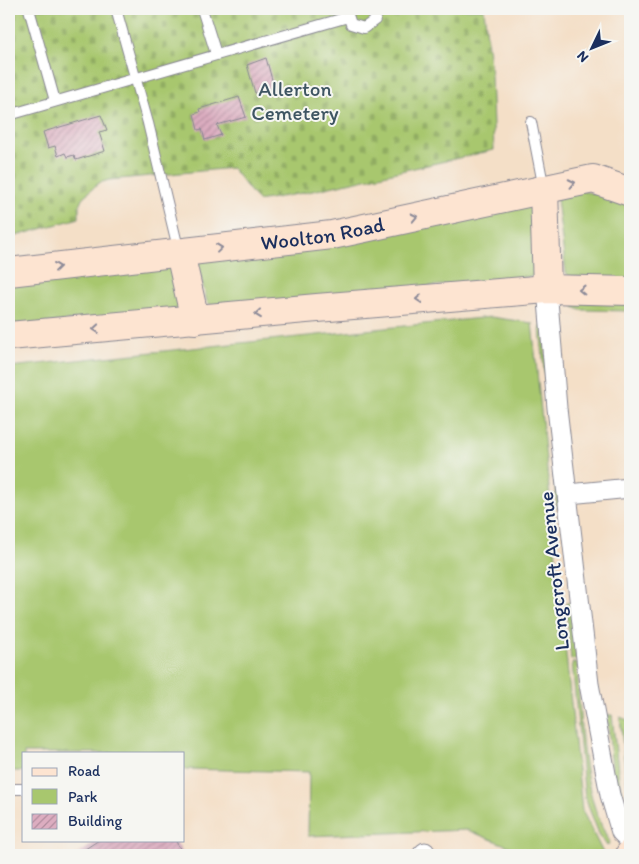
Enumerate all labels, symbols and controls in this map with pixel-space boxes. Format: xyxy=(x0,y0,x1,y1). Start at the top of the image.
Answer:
north arrow xyxy=(566,22,616,72)
text: N xyxy=(573,47,592,66)
park label: Allerton Cemetery xyxy=(251,76,339,125)
one-way arrow xyxy=(568,179,577,189)
street label: Woolton Road xyxy=(259,211,387,255)
one-way arrow xyxy=(409,213,418,223)
one-way arrow xyxy=(215,243,223,254)
one-way arrow xyxy=(54,262,62,273)
one-way arrow xyxy=(577,285,585,295)
one-way arrow xyxy=(415,294,423,305)
one-way arrow xyxy=(253,308,261,319)
one-way arrow xyxy=(91,323,99,334)
street label: Longcroft Avenue xyxy=(533,490,574,652)
legend xyxy=(22,752,185,842)
text: Road xyxy=(68,762,101,780)
text: Park xyxy=(68,788,98,806)
text: Building xyxy=(68,812,122,830)

